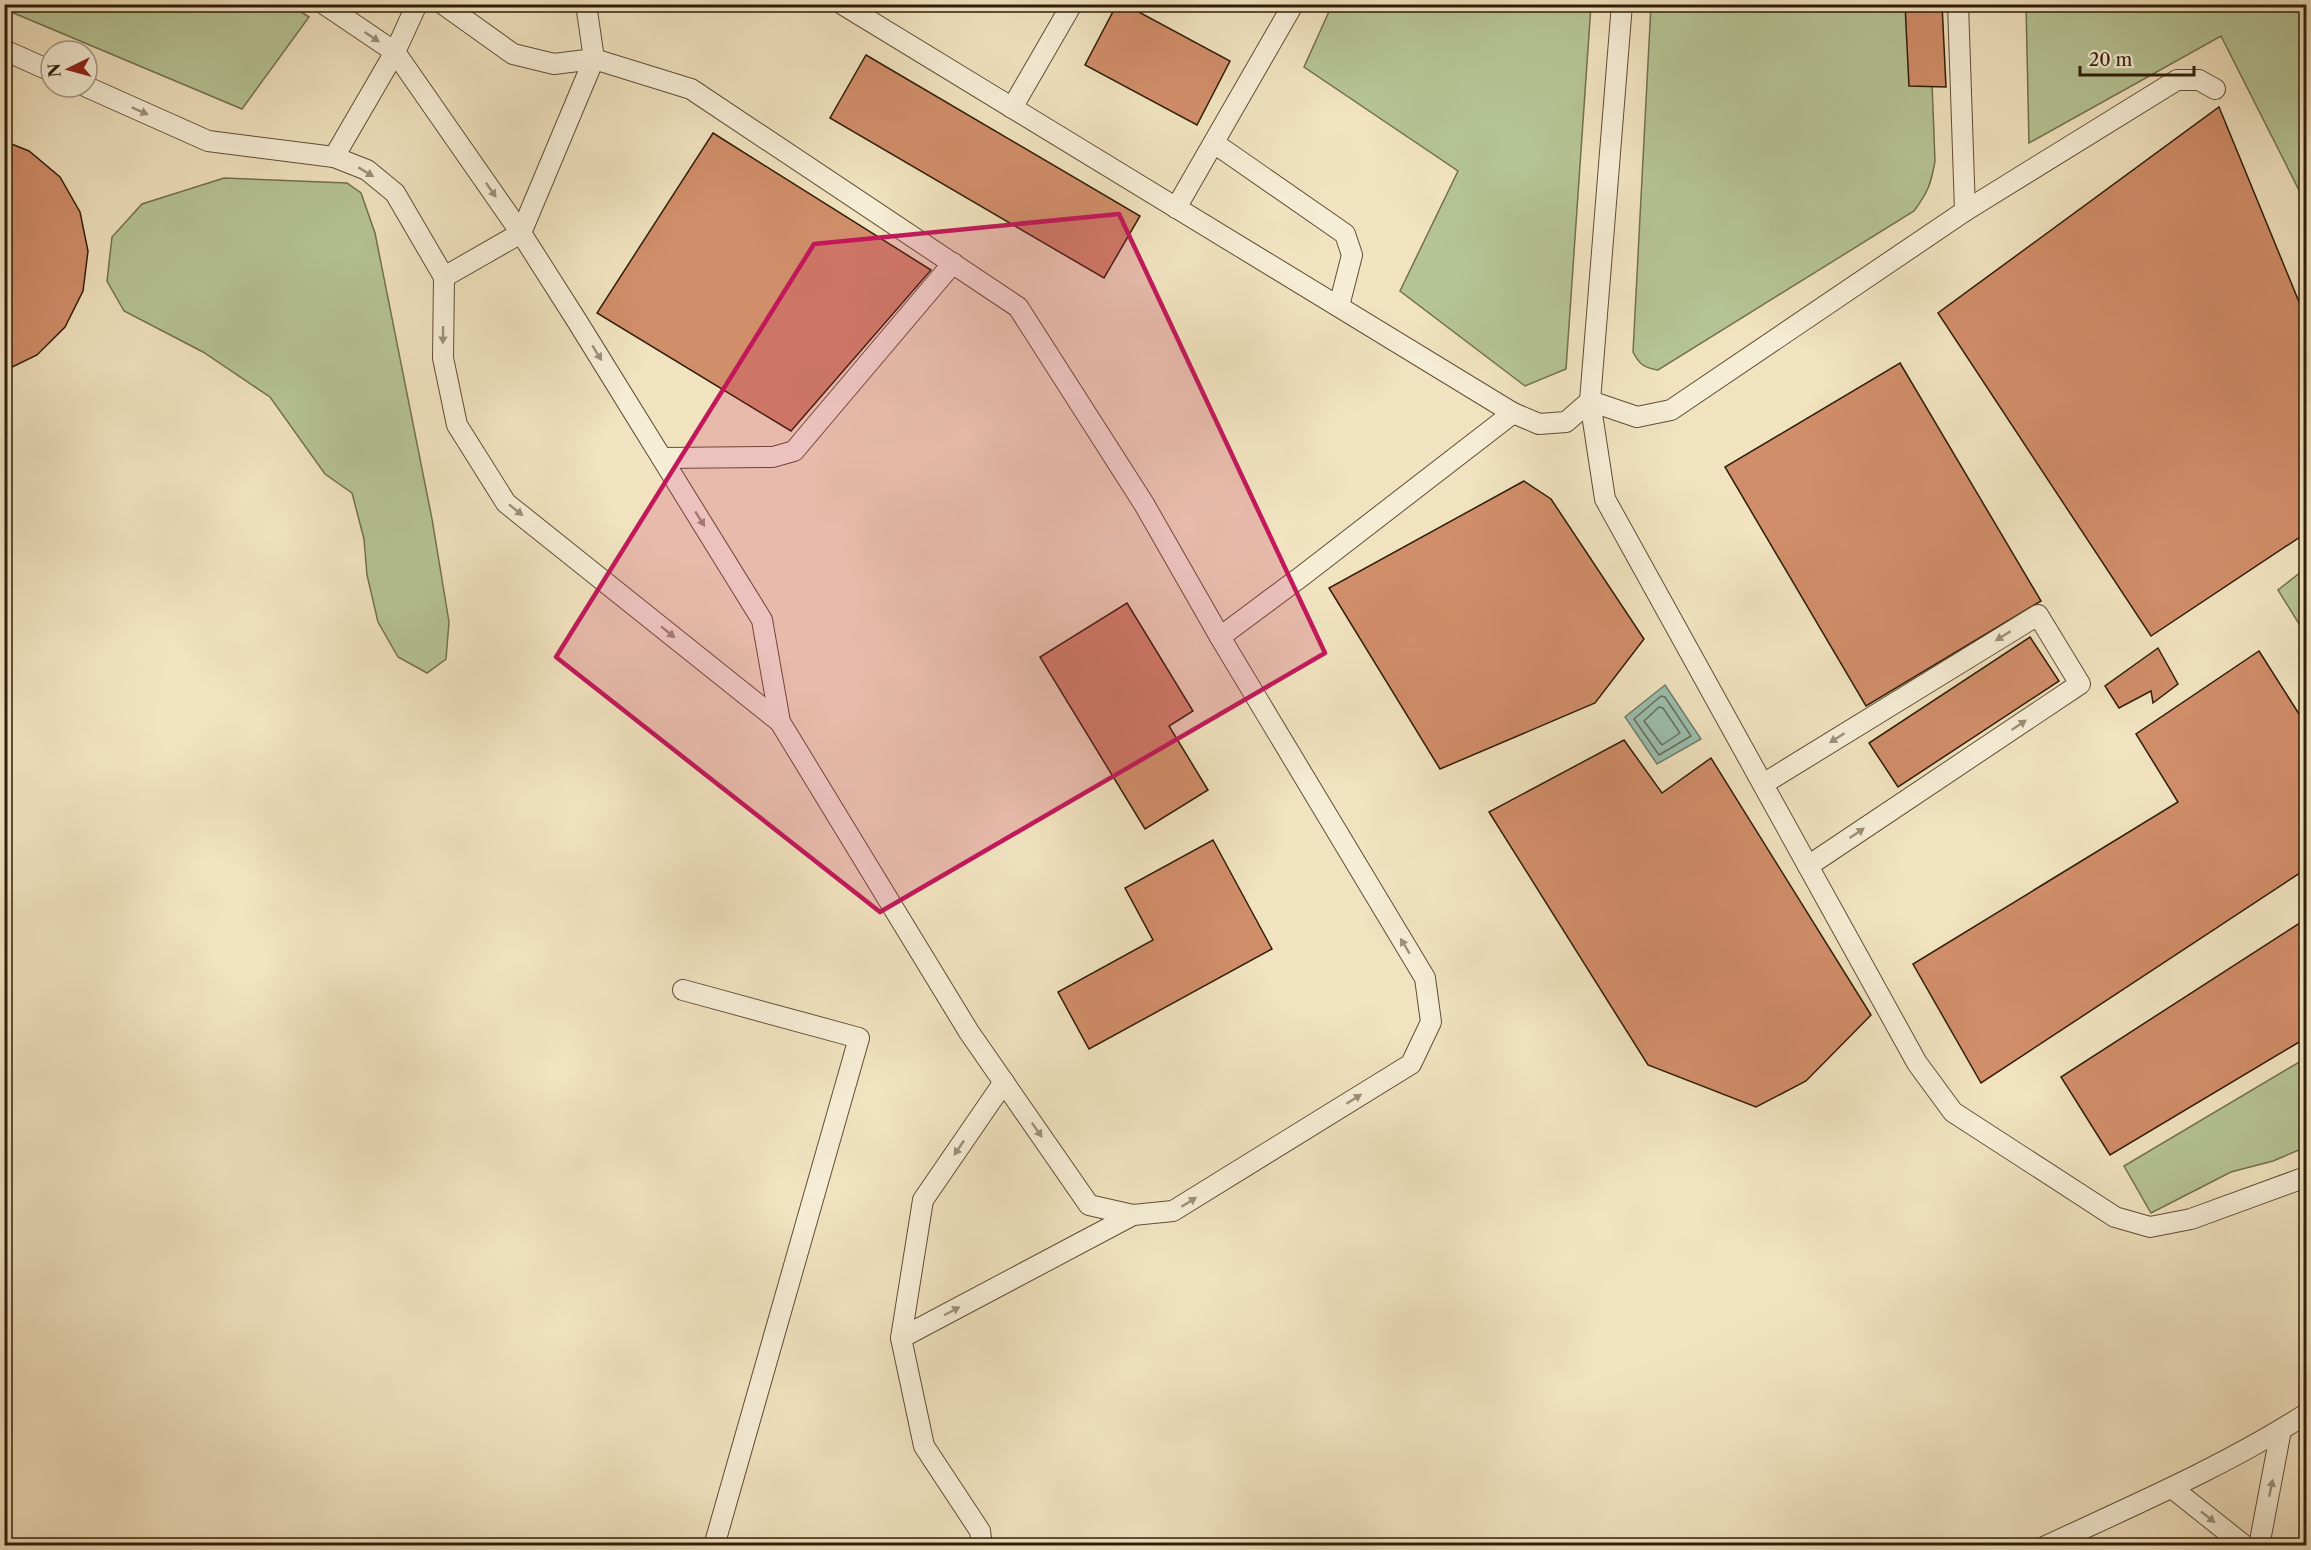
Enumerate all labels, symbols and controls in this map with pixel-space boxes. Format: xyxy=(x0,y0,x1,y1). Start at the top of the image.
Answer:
one-way arrow xyxy=(364,31,380,43)
north arrow xyxy=(39,39,99,99)
scale bar xyxy=(2080,39,2194,77)
text: 20 m xyxy=(2089,49,2133,71)
text: N xyxy=(43,62,65,78)
one-way arrow xyxy=(132,106,150,116)
one-way arrow xyxy=(358,166,375,177)
one-way arrow xyxy=(485,181,497,197)
one-way arrow xyxy=(438,326,448,345)
one-way arrow xyxy=(592,345,603,361)
one-way arrow xyxy=(508,503,523,515)
one-way arrow xyxy=(694,511,705,527)
one-way arrow xyxy=(660,626,675,638)
one-way arrow xyxy=(1995,631,2011,642)
one-way arrow xyxy=(2011,720,2027,731)
one-way arrow xyxy=(1829,733,1845,744)
one-way arrow xyxy=(1849,828,1865,839)
one-way arrow xyxy=(1400,938,1411,954)
one-way arrow xyxy=(1346,1094,1363,1105)
one-way arrow xyxy=(1031,1122,1042,1138)
one-way arrow xyxy=(953,1139,965,1155)
one-way arrow xyxy=(1180,1196,1197,1207)
one-way arrow xyxy=(944,1306,961,1316)
one-way arrow xyxy=(2267,1479,2276,1498)
one-way arrow xyxy=(2200,1510,2216,1523)

